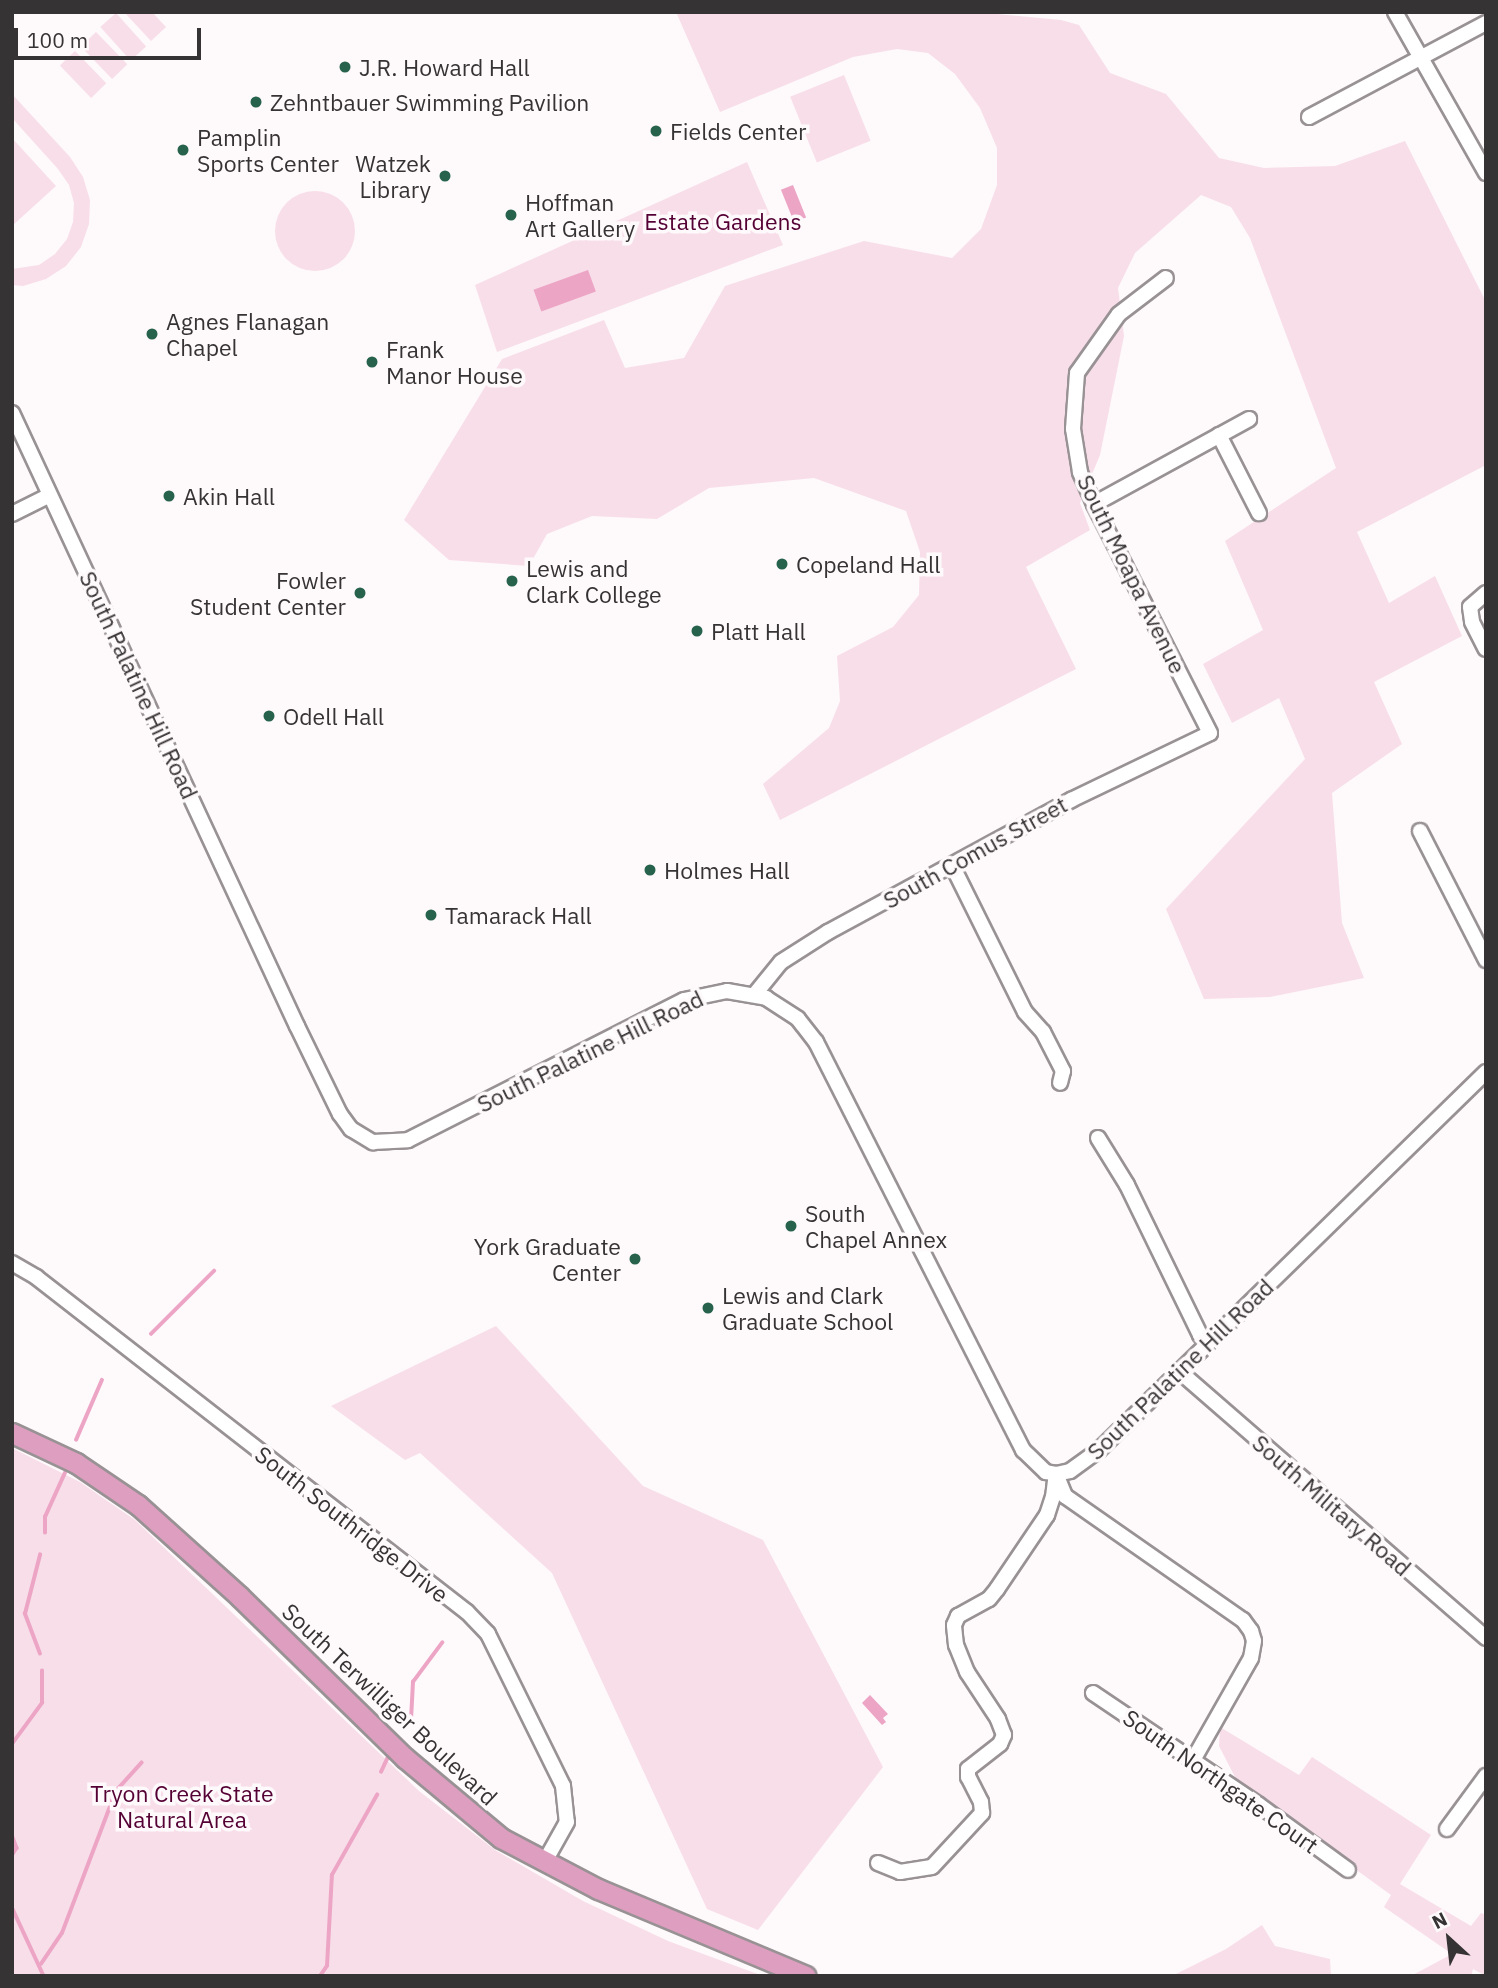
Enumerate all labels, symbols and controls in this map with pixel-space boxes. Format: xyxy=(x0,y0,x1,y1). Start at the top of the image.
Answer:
scale bar xyxy=(18,14,205,58)
text: 100 m xyxy=(27,26,88,54)
place label: J.R. Howard Hall xyxy=(359,53,530,81)
marker: J.R. Howard Hall xyxy=(337,59,353,75)
place label: Zehntbauer Swimming Pavilion xyxy=(270,88,589,116)
marker: Zehntbauer Swimming Pavilion xyxy=(248,94,264,110)
place label: Fields Center xyxy=(670,117,806,145)
place label: Pamplin Sports Center xyxy=(197,123,339,177)
marker: Fields Center xyxy=(648,123,664,139)
marker: Pamplin Sports Center xyxy=(175,142,191,158)
place label: Watzek Library xyxy=(355,149,431,203)
marker: Watzek Library xyxy=(437,168,453,184)
place label: Hoffman Art Gallery xyxy=(525,188,635,242)
marker: Hoffman Art Gallery xyxy=(503,207,519,223)
park label: Estate Gardens xyxy=(644,207,802,235)
place label: Agnes Flanagan Chapel xyxy=(166,307,329,361)
marker: Agnes Flanagan Chapel xyxy=(144,326,160,342)
place label: Frank Manor House xyxy=(386,335,523,389)
marker: Frank Manor House xyxy=(364,354,380,370)
street label: South Moapa Avenue xyxy=(1072,470,1192,678)
place label: Akin Hall xyxy=(183,482,275,510)
marker: Akin Hall xyxy=(161,488,177,504)
place label: Copeland Hall xyxy=(796,550,940,578)
place label: Lewis and Clark College xyxy=(526,554,662,608)
marker: Copeland Hall xyxy=(774,556,790,572)
place label: Fowler Student Center xyxy=(190,566,346,620)
street label: South Palatine Hill Road xyxy=(74,567,204,803)
marker: Lewis and Clark College xyxy=(504,573,520,589)
marker: Fowler Student Center xyxy=(352,585,368,601)
place label: Platt Hall xyxy=(711,617,806,645)
marker: Platt Hall xyxy=(689,623,705,639)
place label: Odell Hall xyxy=(283,702,384,730)
marker: Odell Hall xyxy=(261,708,277,724)
street label: South Comus Street xyxy=(878,790,1072,914)
place label: Holmes Hall xyxy=(664,856,790,884)
marker: Holmes Hall xyxy=(642,862,658,878)
place label: Tamarack Hall xyxy=(445,901,592,929)
marker: Tamarack Hall xyxy=(423,907,439,923)
street label: South Palatine Hill Road xyxy=(472,984,708,1118)
place label: South Chapel Annex xyxy=(805,1199,947,1253)
marker: South Chapel Annex xyxy=(783,1218,799,1234)
place label: York Graduate Center xyxy=(474,1232,621,1286)
marker: York Graduate Center xyxy=(627,1251,643,1267)
street label: South Palatine Hill Road xyxy=(1081,1273,1279,1465)
place label: Lewis and Clark Graduate School xyxy=(722,1281,893,1335)
marker: Lewis and Clark Graduate School xyxy=(700,1300,716,1316)
street label: South Military Road xyxy=(1247,1429,1417,1581)
street label: South Southridge Drive xyxy=(250,1440,454,1608)
street label: South Terwilliger Boulevard xyxy=(277,1597,503,1811)
street label: South Northgate Court xyxy=(1118,1703,1324,1859)
park label: Tryon Creek State Natural Area xyxy=(90,1779,274,1833)
north arrow xyxy=(1414,1904,1484,1974)
text: N xyxy=(1428,1906,1451,1934)

